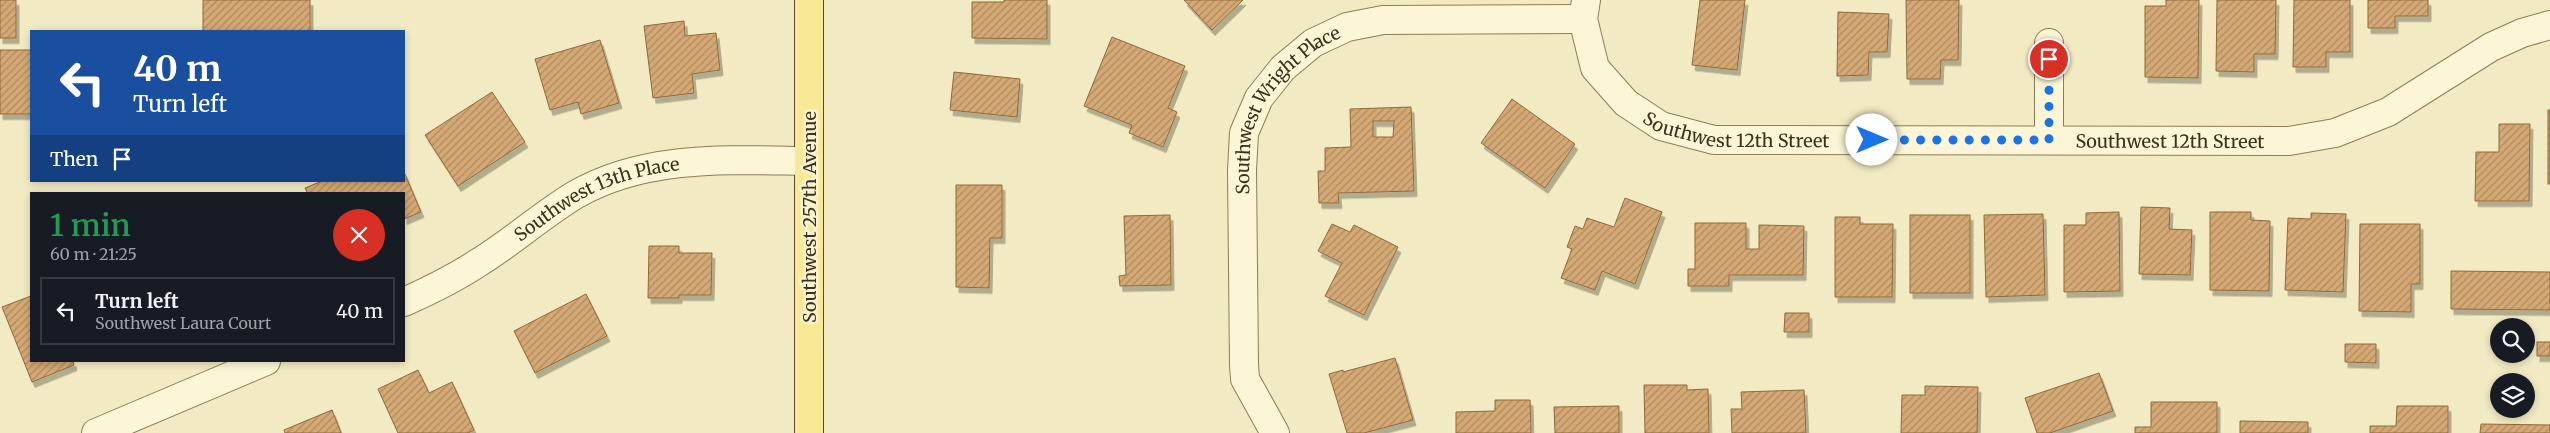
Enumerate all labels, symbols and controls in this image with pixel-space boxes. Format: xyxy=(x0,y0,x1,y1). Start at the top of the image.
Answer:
street label: Southwest Wright Place xyxy=(1230,21,1344,195)
pin xyxy=(2028,38,2070,80)
icon: arrive xyxy=(2035,45,2063,73)
text: 40 m xyxy=(133,47,221,91)
icon: left xyxy=(50,50,115,115)
text: Turn left xyxy=(133,90,227,118)
street label: Southwest 12th Street xyxy=(1639,106,1829,152)
street label: Southwest 257th Avenue xyxy=(798,111,821,323)
position arrow xyxy=(1845,113,1897,165)
street label: Southwest 12th Street xyxy=(2075,129,2264,152)
icon: arrive xyxy=(108,145,136,173)
text: Then xyxy=(50,147,98,171)
street label: Southwest 13th Place xyxy=(509,152,681,246)
text: 1 min xyxy=(50,206,131,244)
button: close xyxy=(333,209,385,261)
text: 60 m · 21:25 xyxy=(50,244,137,264)
text: Turn left xyxy=(95,289,179,313)
icon: left xyxy=(52,297,80,325)
text: 40 m xyxy=(336,299,383,323)
text: Southwest Laura Court xyxy=(95,313,271,333)
map controls xyxy=(2490,318,2535,418)
button: search xyxy=(2490,318,2535,363)
button: layers xyxy=(2490,373,2535,418)

